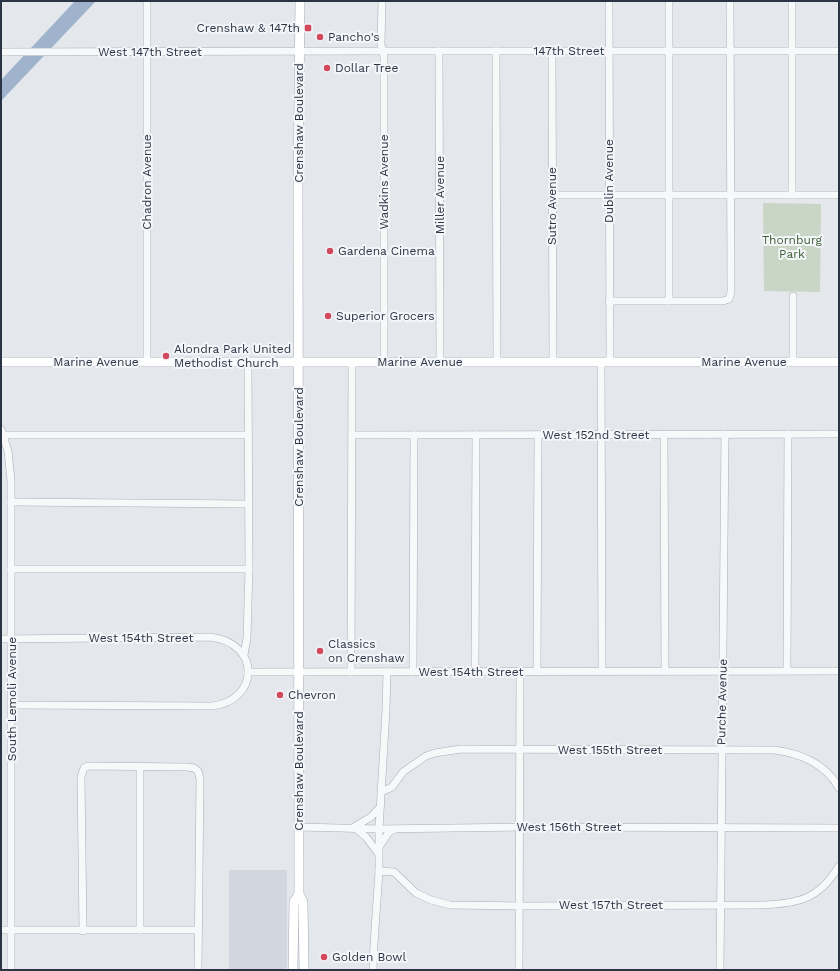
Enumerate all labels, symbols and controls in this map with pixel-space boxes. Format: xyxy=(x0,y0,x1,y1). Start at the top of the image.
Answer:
place label: Crenshaw & 147th xyxy=(197,21,300,35)
marker: Crenshaw & 147th xyxy=(303,23,313,33)
place label: Pancho's xyxy=(328,30,380,44)
marker: Pancho's xyxy=(315,32,325,42)
street label: 147th Street xyxy=(534,44,604,58)
street label: West 147th Street xyxy=(98,45,202,59)
place label: Dollar Tree xyxy=(335,61,398,75)
street label: Crenshaw Boulevard xyxy=(292,63,306,183)
marker: Dollar Tree xyxy=(322,63,332,73)
street label: Chadron Avenue xyxy=(140,134,154,230)
street label: Wadkins Avenue xyxy=(377,134,391,230)
street label: Dublin Avenue xyxy=(602,139,616,223)
street label: Miller Avenue xyxy=(433,156,447,234)
street label: Sutro Avenue xyxy=(545,167,559,245)
park label: Thornburg Park xyxy=(762,233,823,261)
place label: Gardena Cinema xyxy=(338,244,435,258)
marker: Gardena Cinema xyxy=(325,246,335,256)
place label: Superior Grocers xyxy=(336,309,435,323)
marker: Superior Grocers xyxy=(323,311,333,321)
place label: Alondra Park United Methodist Church xyxy=(174,342,291,370)
marker: Alondra Park United Methodist Church xyxy=(161,351,171,361)
street label: Marine Avenue xyxy=(53,355,139,369)
street label: Marine Avenue xyxy=(377,355,463,369)
street label: Marine Avenue xyxy=(701,355,787,369)
street label: Crenshaw Boulevard xyxy=(292,387,306,507)
street label: West 152nd Street xyxy=(542,428,650,442)
street label: West 154th Street xyxy=(89,631,193,645)
street label: South Lemoli Avenue xyxy=(5,637,19,761)
place label: Classics on Crenshaw xyxy=(328,637,404,665)
marker: Classics on Crenshaw xyxy=(315,646,325,656)
street label: Purche Avenue xyxy=(714,659,730,745)
street label: West 154th Street xyxy=(419,665,523,679)
place label: Chevron xyxy=(288,688,336,702)
marker: Chevron xyxy=(275,690,285,700)
street label: Crenshaw Boulevard xyxy=(292,711,306,831)
street label: West 155th Street xyxy=(558,743,662,757)
street label: West 156th Street xyxy=(517,820,621,834)
street label: West 157th Street xyxy=(559,898,663,912)
place label: Golden Bowl xyxy=(332,950,406,964)
marker: Golden Bowl xyxy=(319,952,329,962)

